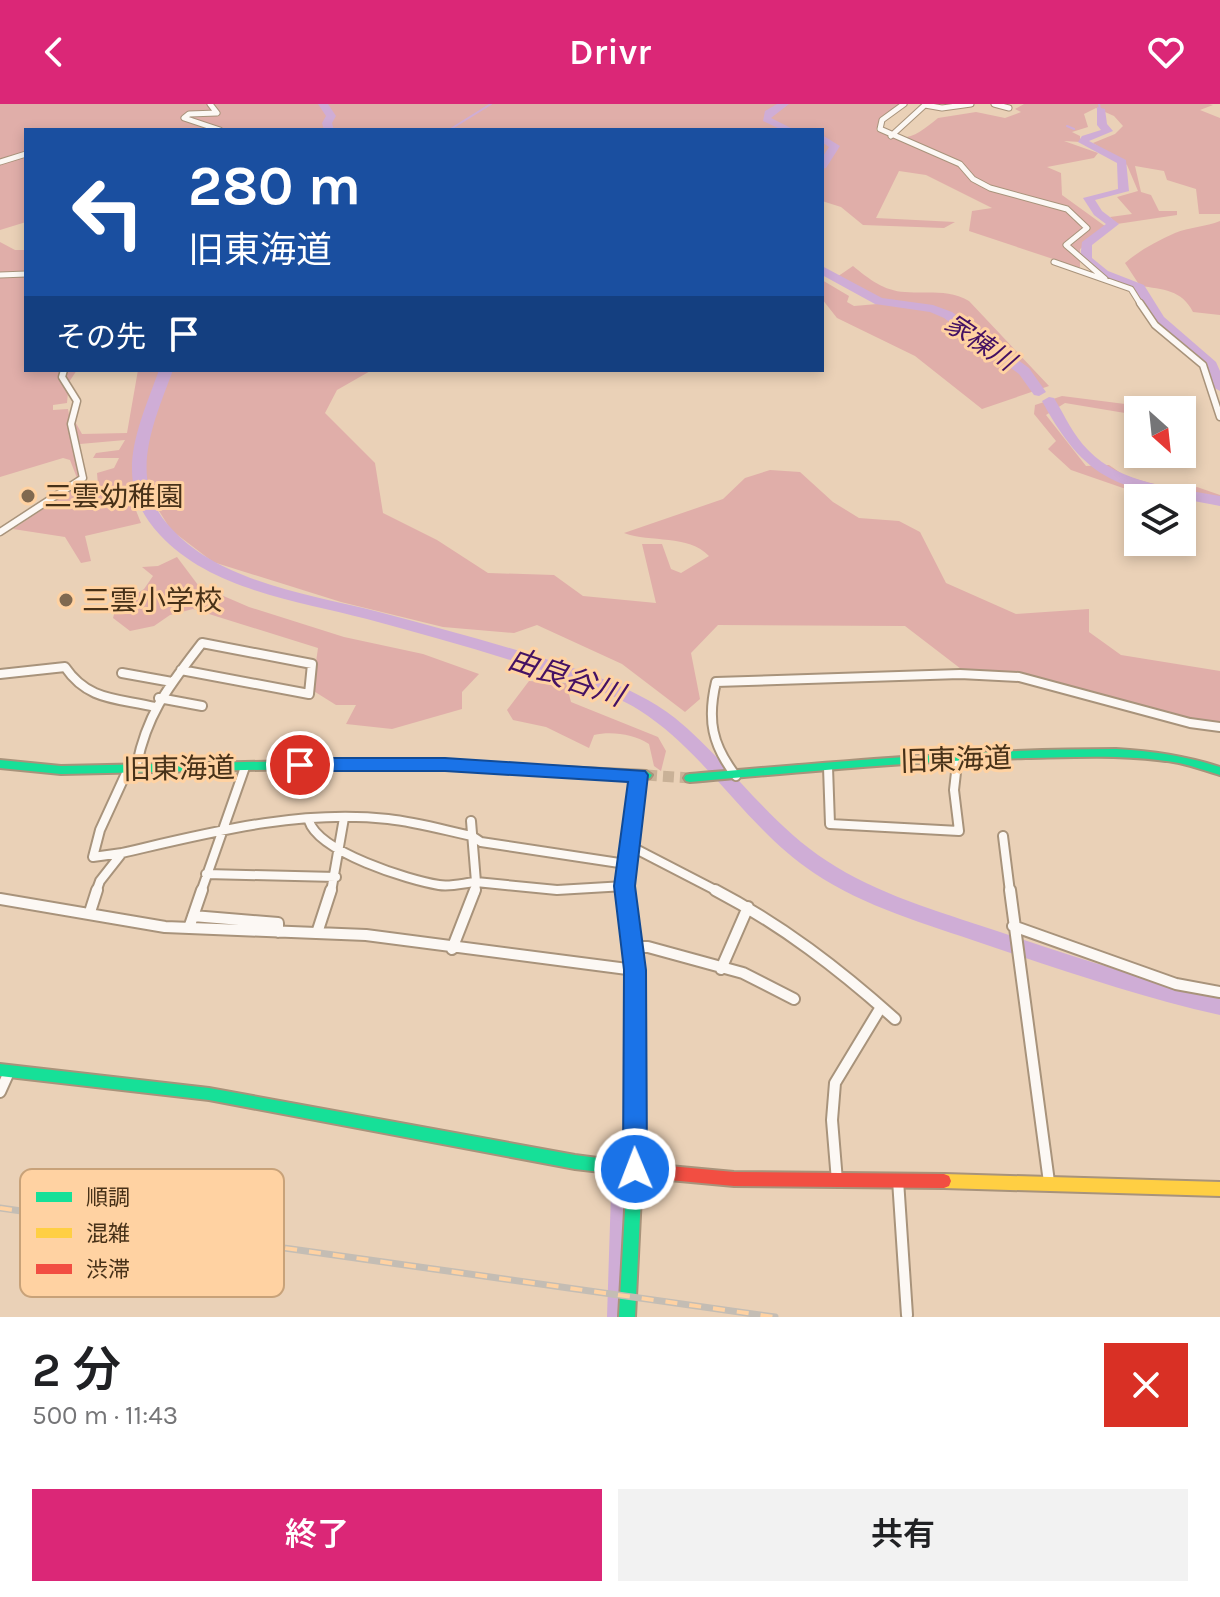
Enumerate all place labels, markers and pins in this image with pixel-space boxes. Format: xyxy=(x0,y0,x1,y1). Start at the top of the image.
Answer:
place label: 三雲幼稚園 xyxy=(44,480,184,513)
marker: 三雲幼稚園 xyxy=(19,487,37,505)
place label: 三雲小学校 xyxy=(82,584,222,617)
marker: 三雲小学校 xyxy=(57,591,75,609)
pin xyxy=(266,731,334,799)

